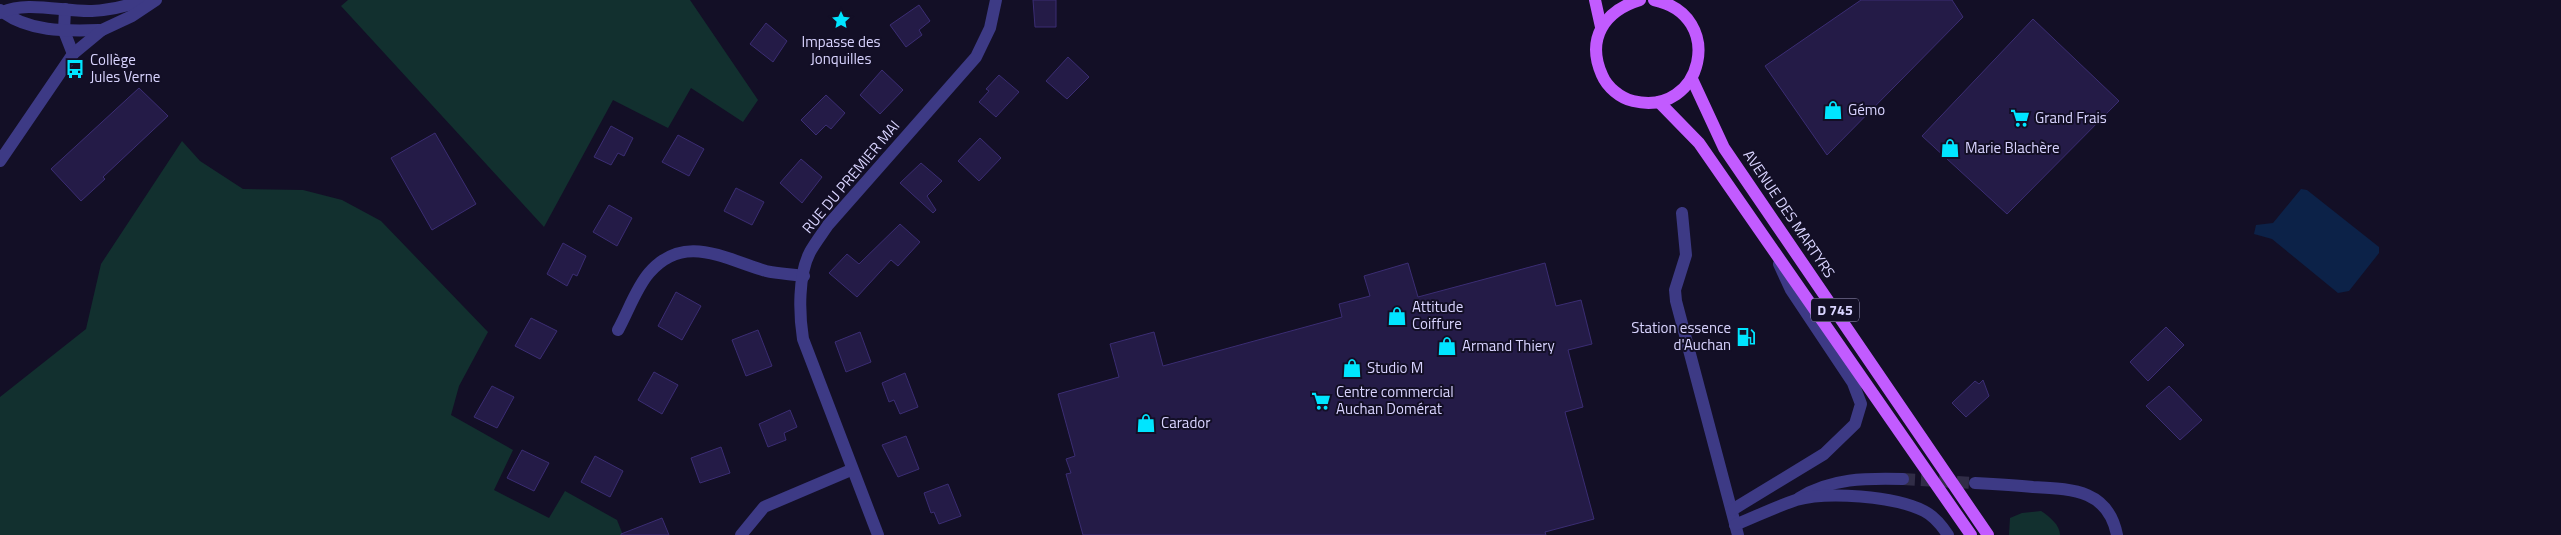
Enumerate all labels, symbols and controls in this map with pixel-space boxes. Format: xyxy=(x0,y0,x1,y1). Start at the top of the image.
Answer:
place icon: Impasse des Jonquilles xyxy=(830,9,852,31)
place label: Impasse des Jonquilles xyxy=(802,30,881,70)
place label: Collège Jules Verne xyxy=(90,48,160,88)
bus stop icon: Collège Jules Verne xyxy=(64,58,86,80)
place label: Gémo xyxy=(1848,98,1885,121)
shop icon: Gémo xyxy=(1822,99,1844,121)
place label: Grand Frais xyxy=(2035,106,2107,129)
supermarket icon: Grand Frais xyxy=(2009,107,2031,129)
street label: RUE DU PREMIER MAI xyxy=(796,115,905,238)
place label: Marie Blachère xyxy=(1965,136,2059,159)
shop icon: Marie Blachère xyxy=(1939,137,1961,159)
street label: AVENUE DES MARTYRS xyxy=(1738,145,1841,282)
place label: Attitude Coiffure xyxy=(1412,295,1463,335)
road number: D 745 xyxy=(1811,298,1859,322)
shop icon: Attitude Coiffure xyxy=(1386,305,1408,327)
place label: Station essence d'Auchan xyxy=(1631,316,1731,356)
fuel station icon: Station essence d'Auchan xyxy=(1735,326,1757,348)
place label: Armand Thiery xyxy=(1462,334,1555,357)
shop icon: Armand Thiery xyxy=(1436,335,1458,357)
place label: Studio M xyxy=(1367,356,1423,379)
shop icon: Studio M xyxy=(1341,357,1363,379)
place label: Centre commercial Auchan Domérat xyxy=(1336,380,1454,420)
supermarket icon: Centre commercial Auchan Domérat xyxy=(1310,390,1332,412)
place label: Carador xyxy=(1161,411,1210,434)
shop icon: Carador xyxy=(1135,412,1157,434)

